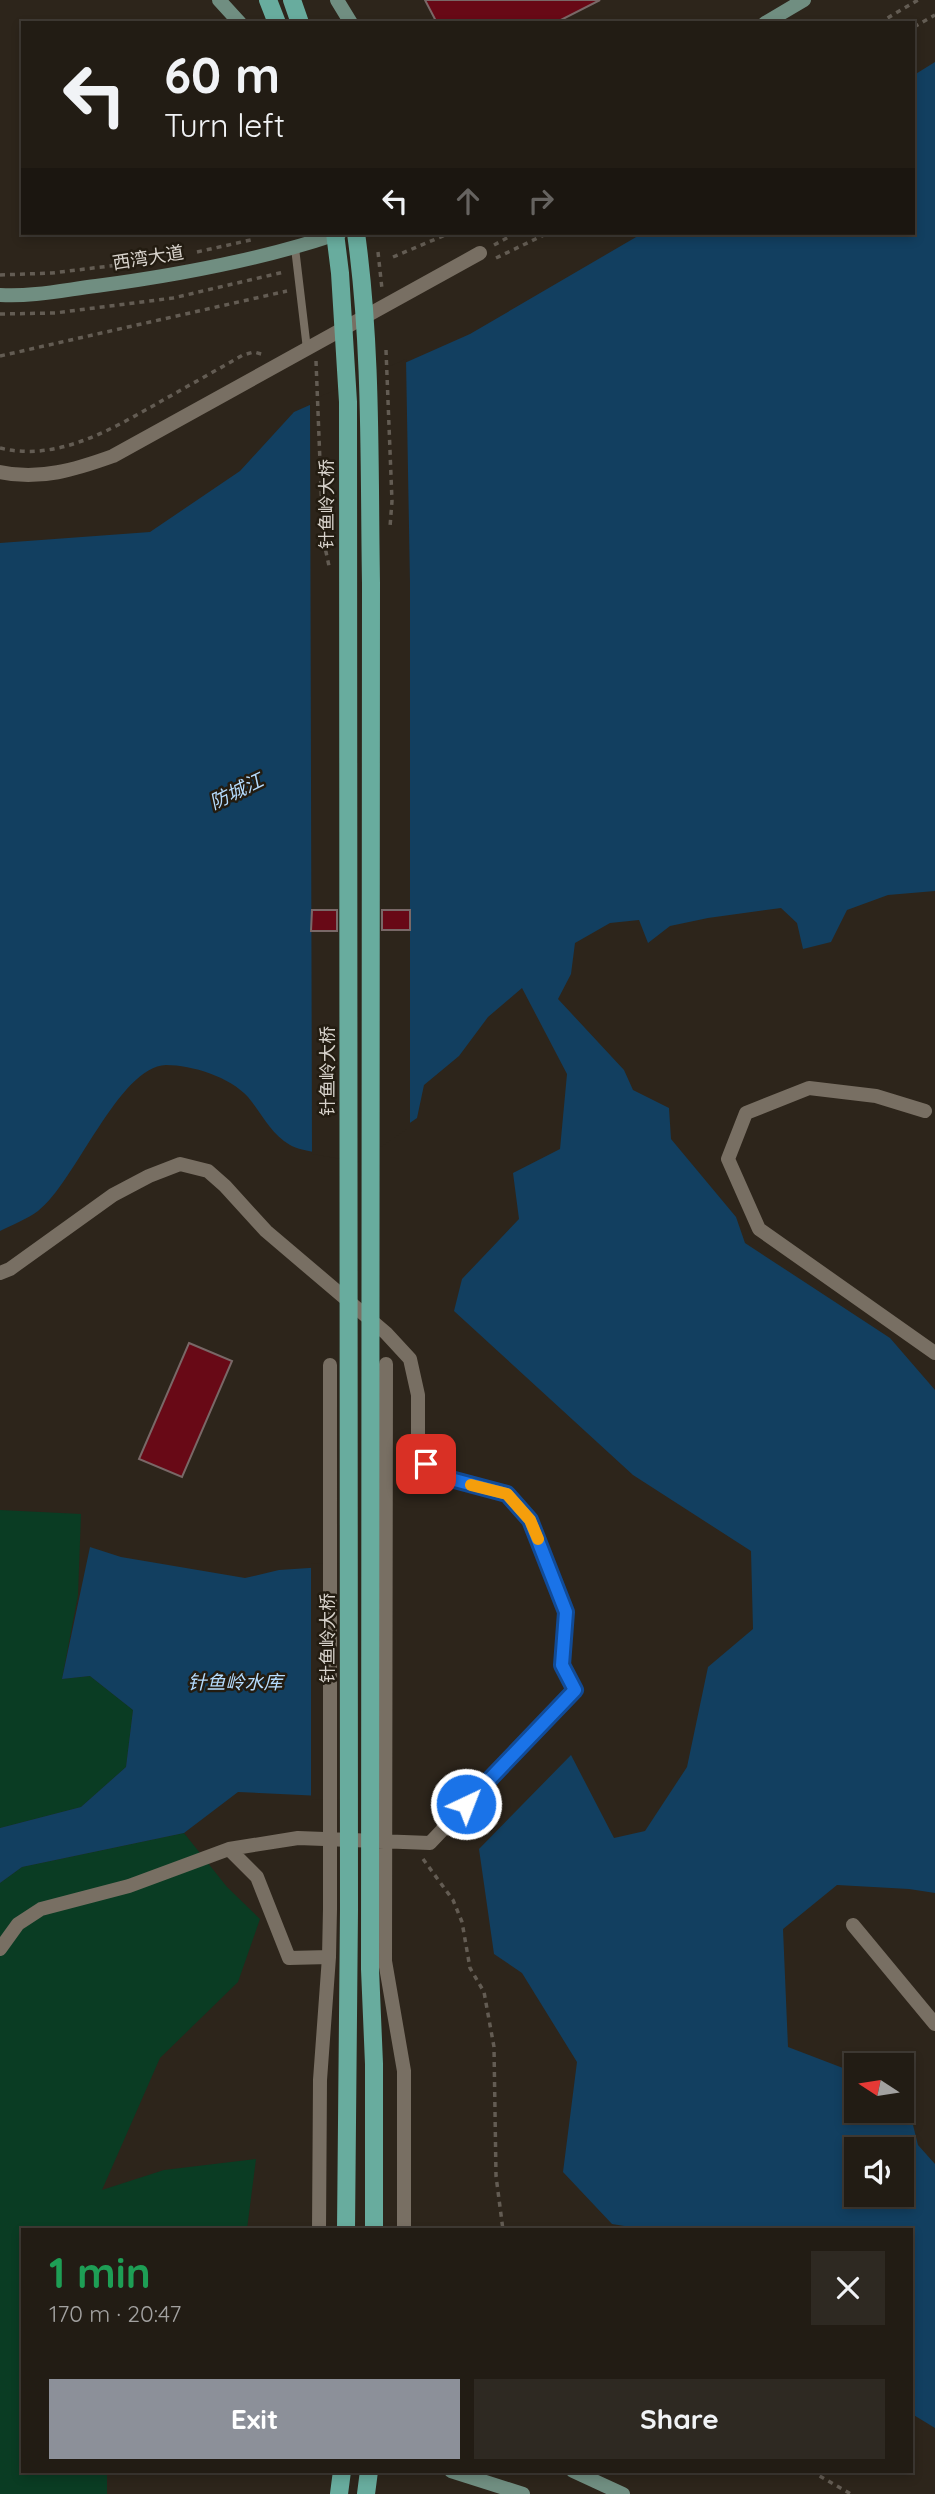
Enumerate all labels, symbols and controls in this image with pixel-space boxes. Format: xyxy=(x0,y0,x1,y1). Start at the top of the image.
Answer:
text: 60 m xyxy=(164,44,280,105)
icon: left xyxy=(49,49,140,140)
text: Turn left xyxy=(164,105,285,145)
icon: left xyxy=(376,182,414,220)
icon: ahead xyxy=(449,182,487,220)
icon: right xyxy=(522,182,560,220)
street label: 西湾大道 xyxy=(111,241,185,274)
street label: 针鱼岭大桥 xyxy=(315,459,338,549)
water label: 防城江 xyxy=(205,767,269,814)
street label: 针鱼岭大桥 xyxy=(316,1026,339,1116)
pin xyxy=(396,1434,456,1494)
icon: arrive xyxy=(407,1445,445,1483)
street label: 针鱼岭大桥 xyxy=(316,1593,339,1683)
water label: 针鱼岭水库 xyxy=(187,1670,285,1694)
position arrow xyxy=(429,1767,503,1841)
north arrow xyxy=(844,2053,914,2123)
map controls xyxy=(844,2053,914,2207)
button: sound xyxy=(844,2137,914,2207)
text: 1 min xyxy=(49,2246,151,2299)
button: close xyxy=(811,2251,885,2325)
text: 170 m · 20:47 xyxy=(49,2299,181,2328)
button: Exit xyxy=(49,2379,460,2459)
button: Share xyxy=(474,2379,885,2459)

